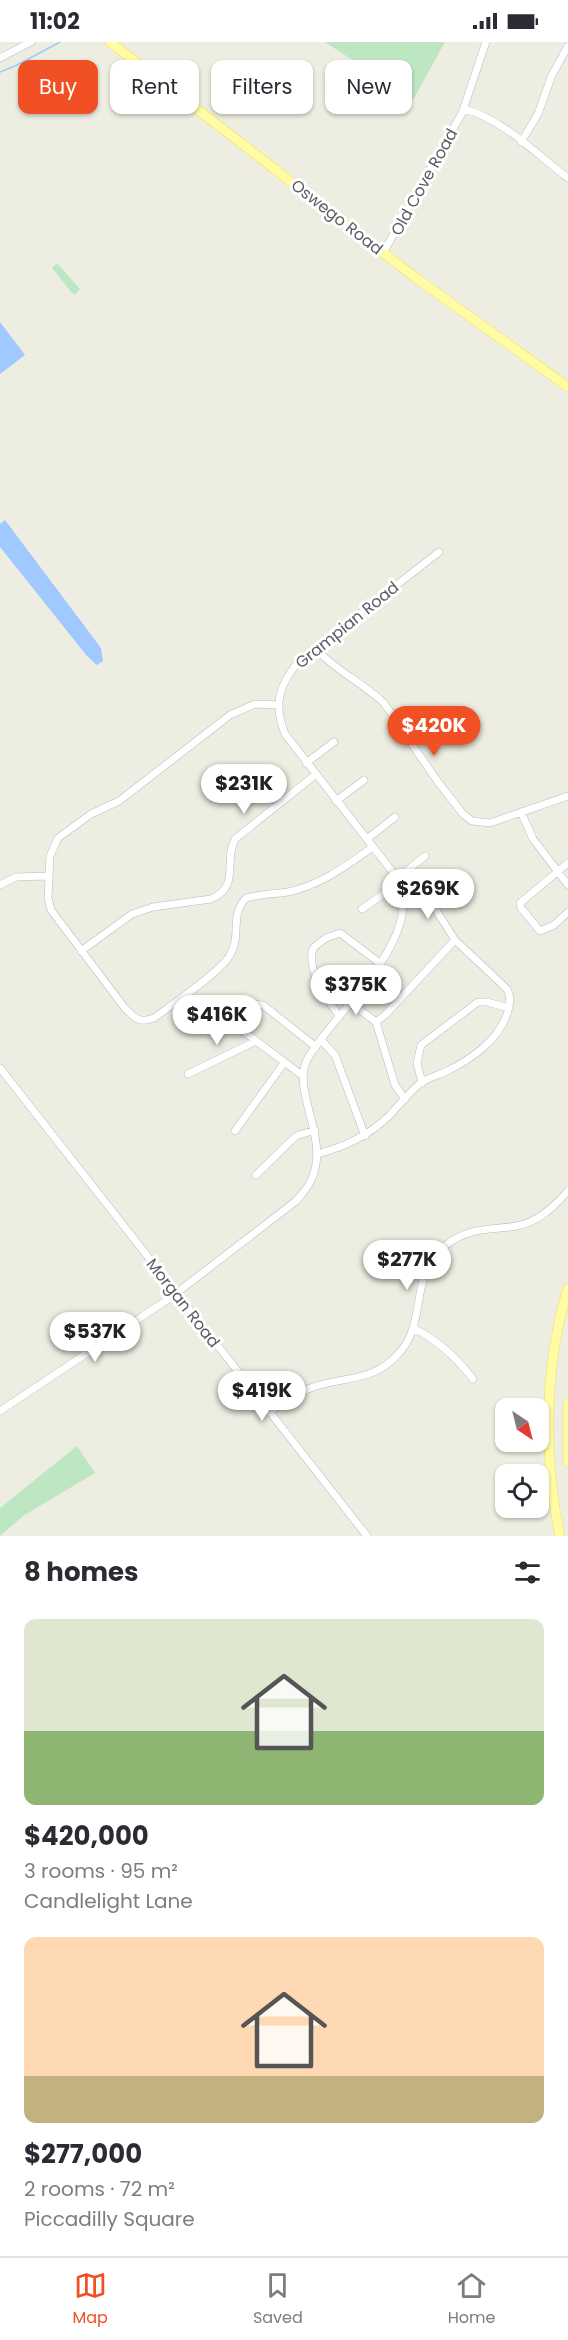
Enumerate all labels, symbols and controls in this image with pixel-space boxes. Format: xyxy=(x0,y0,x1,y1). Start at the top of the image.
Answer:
text: 11:02 xyxy=(30,6,80,37)
chip: Buy xyxy=(18,60,98,114)
chip: Rent xyxy=(110,60,199,114)
chip: Filters xyxy=(211,60,313,114)
chip: New xyxy=(325,60,412,114)
street label: Old Cove Road xyxy=(385,124,463,240)
street label: Oswego Road xyxy=(286,174,388,260)
street label: Grampian Road xyxy=(290,576,404,674)
pin: $420K xyxy=(392,706,476,757)
text: $420K xyxy=(401,711,467,739)
pin: $231K xyxy=(202,764,286,815)
text: $231K xyxy=(215,769,273,797)
pin: $269K xyxy=(386,869,470,920)
text: $269K xyxy=(396,874,460,902)
pin: $375K xyxy=(314,965,398,1016)
text: $375K xyxy=(325,970,387,998)
pin: $416K xyxy=(175,995,259,1046)
text: $416K xyxy=(187,1000,247,1028)
pin: $277K xyxy=(365,1240,449,1291)
text: $277K xyxy=(377,1245,437,1273)
street label: Morgan Road xyxy=(141,1253,225,1353)
pin: $537K xyxy=(53,1312,137,1363)
text: $537K xyxy=(64,1317,126,1345)
pin: $419K xyxy=(220,1371,304,1422)
text: $419K xyxy=(232,1376,292,1404)
north arrow xyxy=(495,1398,549,1452)
map controls xyxy=(495,1398,549,1518)
button: locate xyxy=(495,1464,549,1518)
text: 8 homes xyxy=(24,1554,139,1590)
icon: filters xyxy=(511,1556,544,1589)
icon: home xyxy=(230,1658,338,1766)
text: $420,000 xyxy=(24,1818,149,1854)
text: 3 rooms · 95 m² xyxy=(24,1857,178,1885)
text: Candlelight Lane xyxy=(24,1887,193,1915)
icon: home xyxy=(230,1976,338,2084)
text: $277,000 xyxy=(24,2136,142,2172)
text: 2 rooms · 72 m² xyxy=(24,2175,175,2203)
text: Piccadilly Square xyxy=(24,2205,195,2233)
tab: Map xyxy=(72,2269,108,2330)
tab: Saved xyxy=(253,2269,303,2330)
tab: Home xyxy=(448,2269,495,2330)

